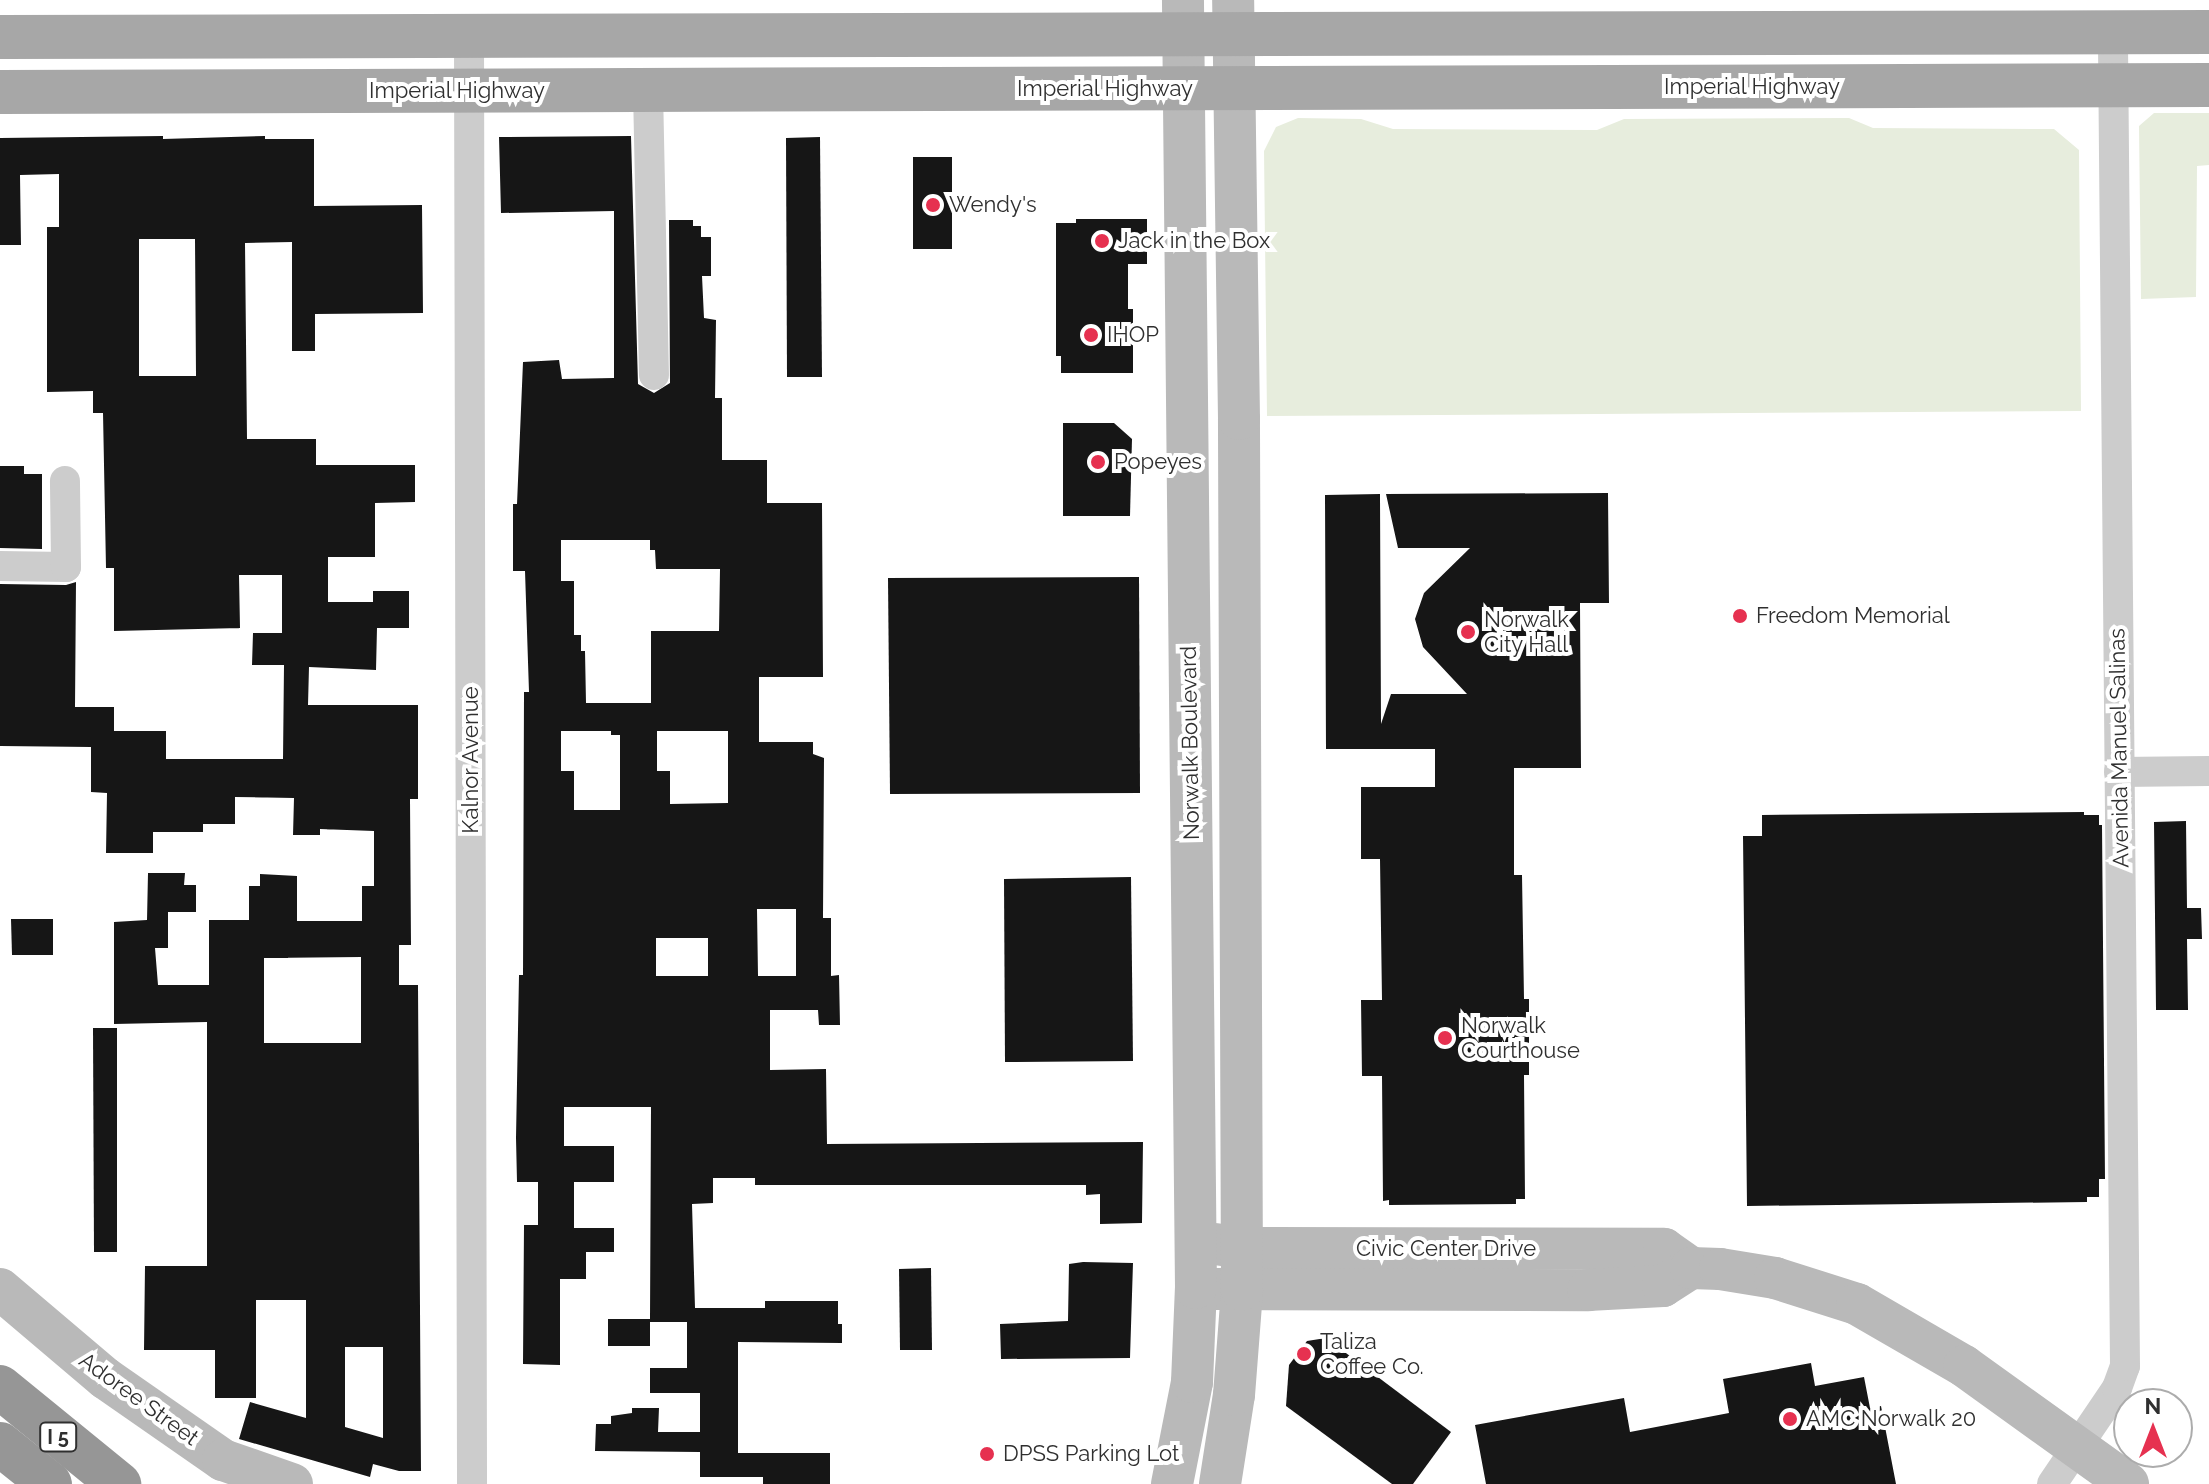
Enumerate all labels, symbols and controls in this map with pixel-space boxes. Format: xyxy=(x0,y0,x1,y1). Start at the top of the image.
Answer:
street label: Imperial Highway xyxy=(1664,74,1840,100)
street label: Imperial Highway xyxy=(1017,76,1193,102)
street label: Imperial Highway xyxy=(369,78,545,104)
place label: Wendy's xyxy=(949,192,1037,218)
marker: Wendy's xyxy=(924,196,942,214)
place label: Jack in the Box xyxy=(1118,228,1270,254)
marker: Jack in the Box xyxy=(1093,232,1111,250)
place label: IHOP xyxy=(1107,322,1159,348)
marker: IHOP xyxy=(1082,326,1100,344)
place label: Popeyes xyxy=(1114,449,1202,475)
marker: Popeyes xyxy=(1089,453,1107,471)
place label: Freedom Memorial xyxy=(1756,603,1950,629)
place label: Norwalk City Hall xyxy=(1484,606,1569,658)
marker: Freedom Memorial xyxy=(1731,607,1749,625)
marker: Norwalk City Hall xyxy=(1459,623,1477,641)
street label: Avenida Manuel Salinas xyxy=(2104,628,2134,868)
street label: Norwalk Boulevard xyxy=(1175,646,1205,840)
street label: Kalnor Avenue xyxy=(458,686,484,834)
place label: Norwalk Courthouse xyxy=(1461,1012,1580,1064)
marker: Norwalk Courthouse xyxy=(1436,1029,1454,1047)
street label: Civic Center Drive xyxy=(1356,1236,1536,1262)
place label: Taliza Coffee Co. xyxy=(1320,1328,1424,1380)
marker: Taliza Coffee Co. xyxy=(1295,1345,1313,1363)
street label: Adoree Street xyxy=(74,1347,204,1451)
north arrow xyxy=(2113,1388,2193,1468)
text: N xyxy=(2145,1393,2161,1419)
place label: AMC Norwalk 20 xyxy=(1806,1406,1976,1432)
marker: AMC Norwalk 20 xyxy=(1781,1410,1799,1428)
road number: I 5 xyxy=(38,1421,78,1453)
place label: DPSS Parking Lot xyxy=(1003,1441,1179,1467)
marker: DPSS Parking Lot xyxy=(978,1445,996,1463)

